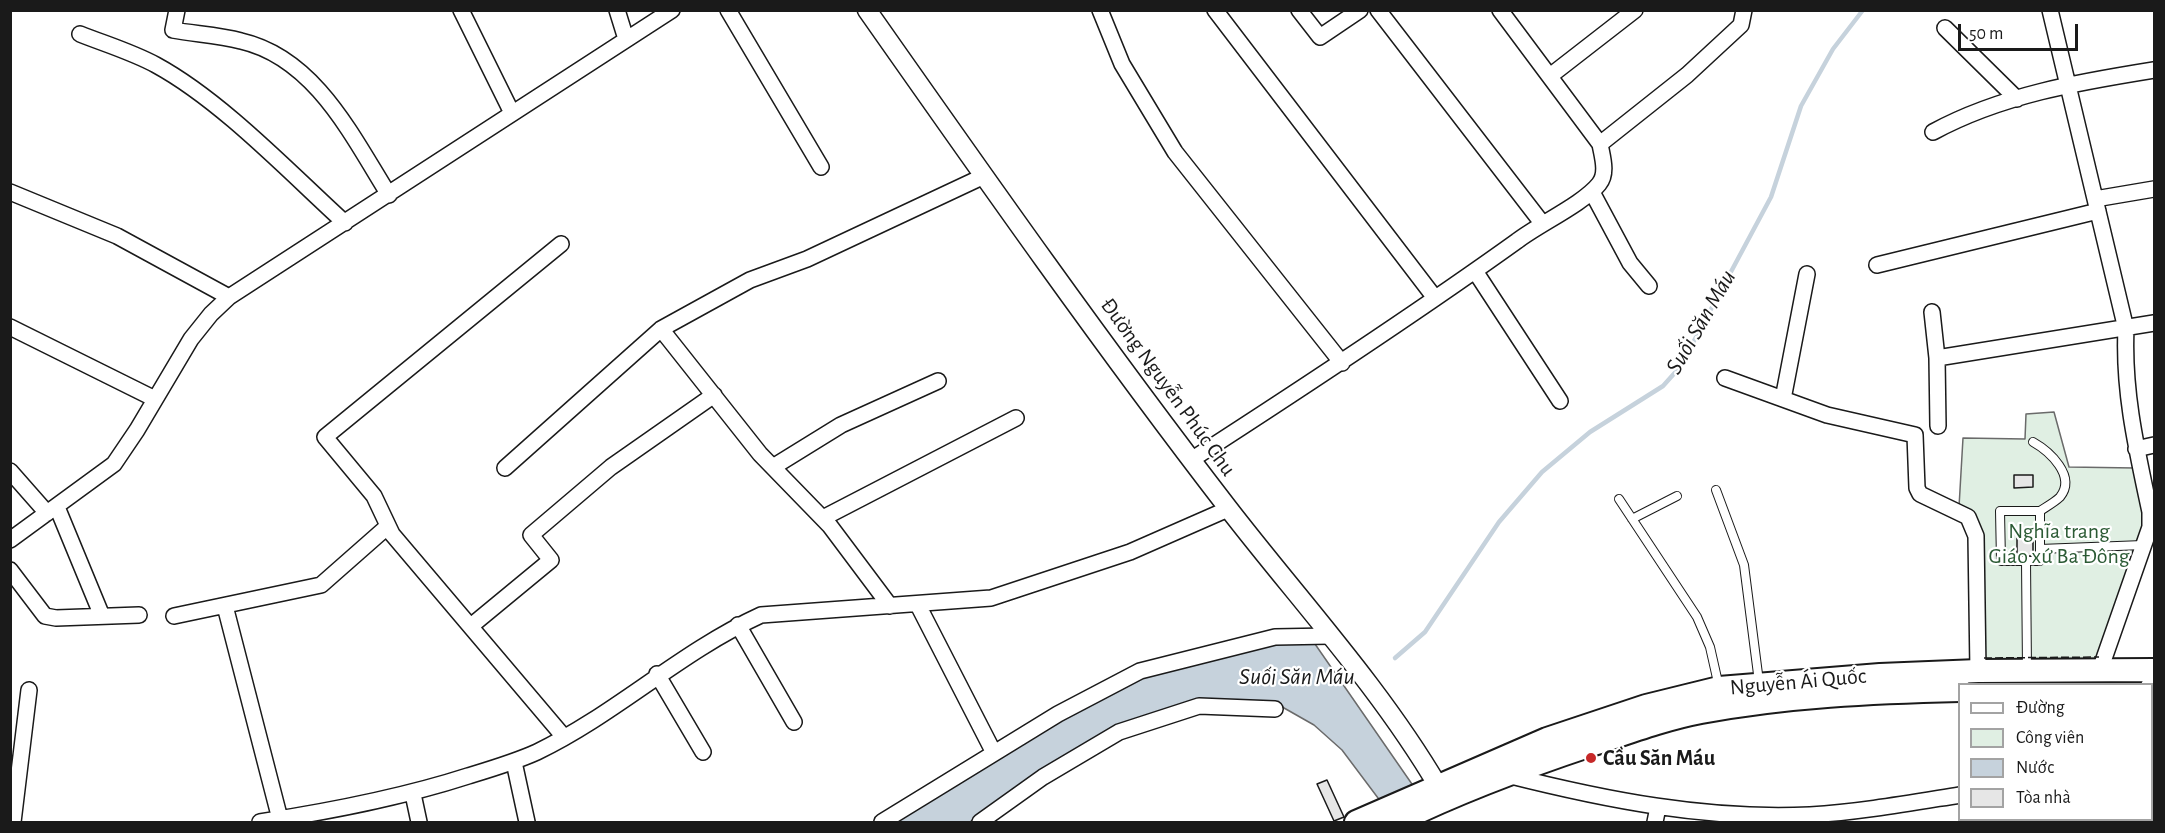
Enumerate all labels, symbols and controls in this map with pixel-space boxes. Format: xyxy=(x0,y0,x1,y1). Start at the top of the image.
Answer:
scale bar xyxy=(1961,12,2081,50)
text: 50 m xyxy=(1969,25,2003,43)
water label: Suối Săn Máu xyxy=(1660,265,1742,379)
street label: Đường Nguyễn Phúc Chu xyxy=(1095,293,1241,481)
park label: Nghĩa trang Giáo xứ Ba Đông xyxy=(1988,518,2130,570)
water label: Suối Săn Máu xyxy=(1239,663,1355,691)
street label: Nguyễn Ái Quốc xyxy=(1729,663,1867,701)
legend xyxy=(1958,683,2153,821)
text: Đường xyxy=(2016,699,2065,717)
text: Công viên xyxy=(2016,729,2084,747)
place label: Cầu Săn Máu xyxy=(1603,745,1715,771)
marker: Cầu Săn Máu xyxy=(1584,751,1598,765)
text: Nước xyxy=(2016,759,2054,777)
text: Tòa nhà xyxy=(2016,789,2071,807)

